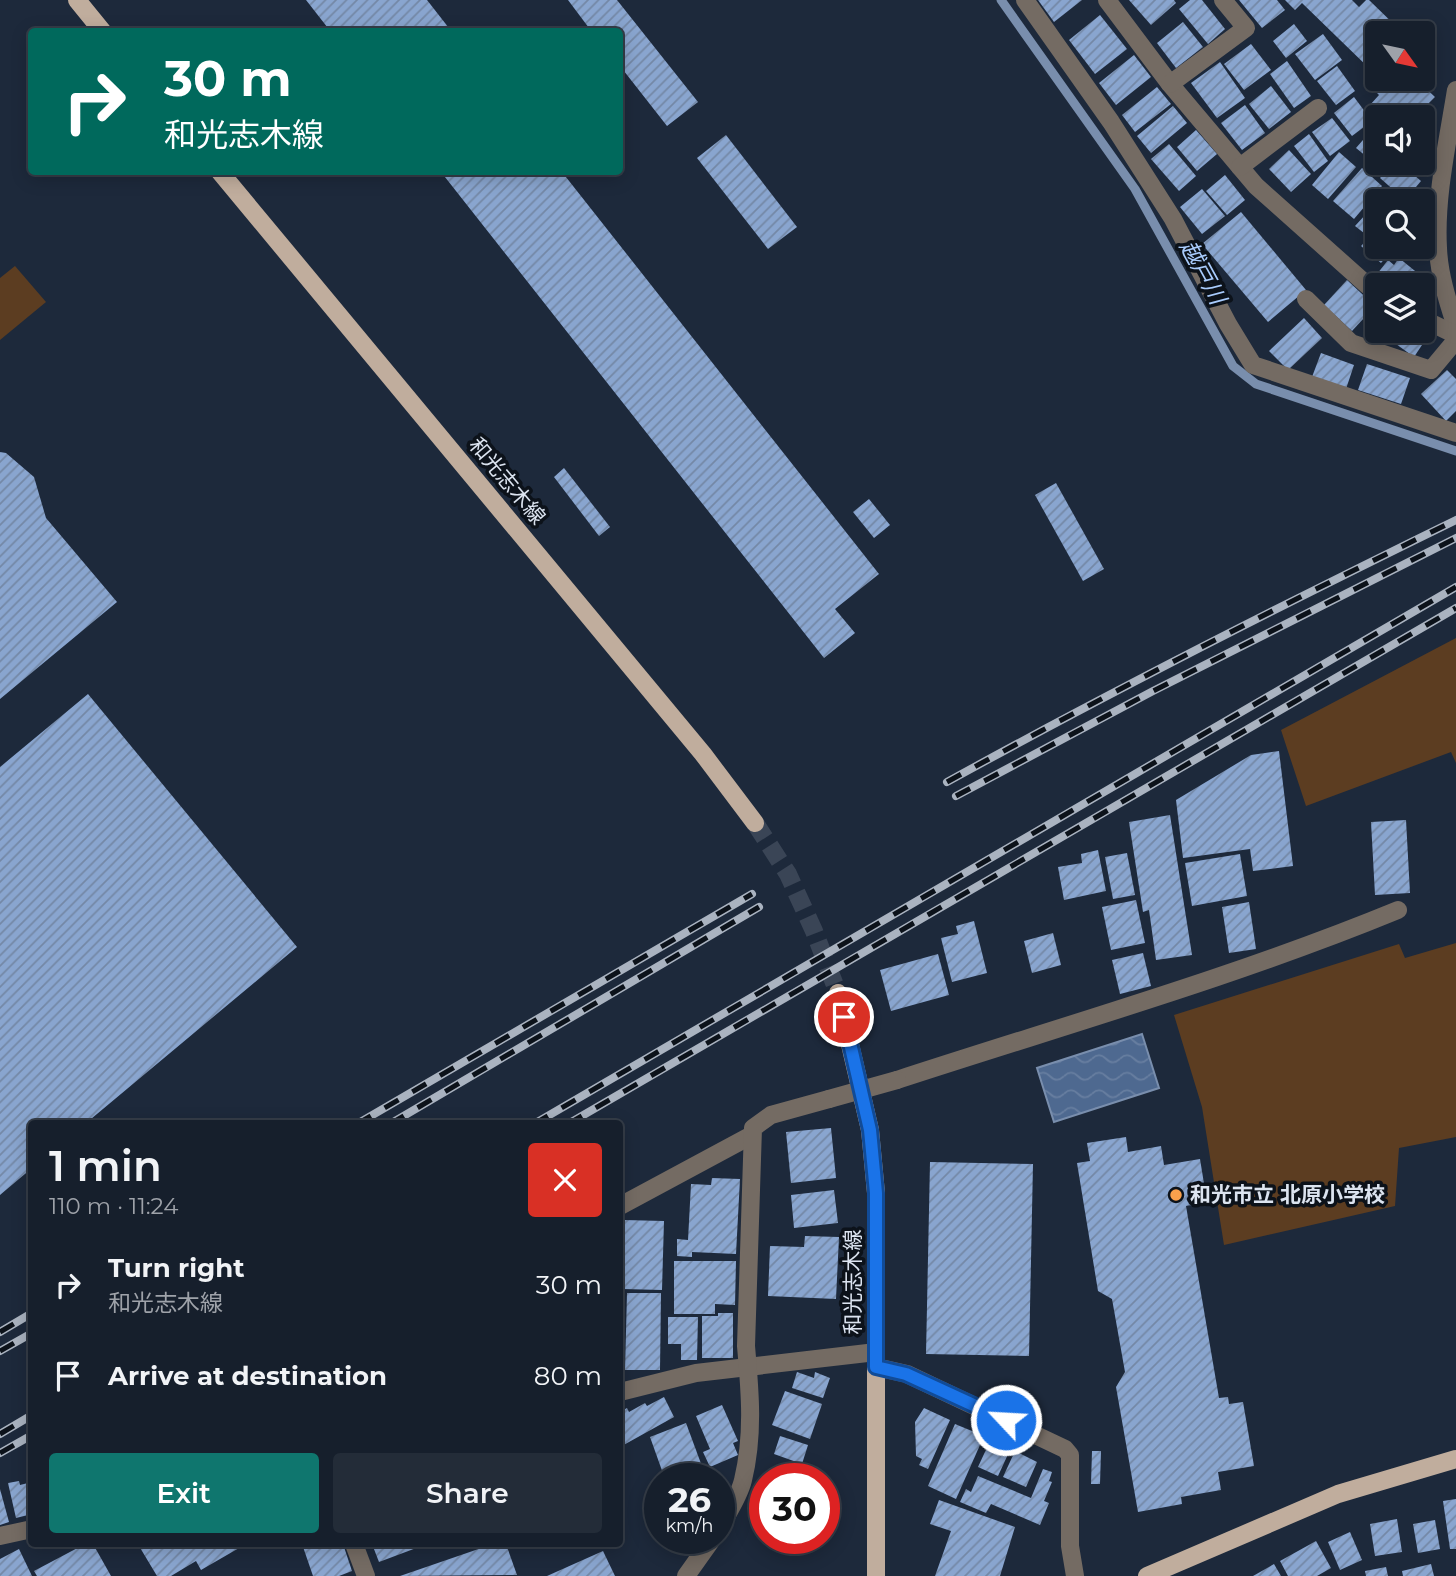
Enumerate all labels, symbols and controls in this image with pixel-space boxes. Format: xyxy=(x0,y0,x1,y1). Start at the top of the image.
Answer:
north arrow xyxy=(1365,21,1435,91)
map controls xyxy=(1365,21,1435,343)
text: 30 m xyxy=(164,49,292,108)
icon: right xyxy=(49,56,140,147)
button: sound xyxy=(1365,105,1435,175)
text: 和光志木線 xyxy=(164,115,324,154)
button: search xyxy=(1365,189,1435,259)
water label: 越戸川 xyxy=(1174,235,1233,312)
button: layers xyxy=(1365,273,1435,343)
street label: 和光志木線 xyxy=(464,432,551,529)
pin xyxy=(814,987,874,1047)
icon: arrive xyxy=(825,998,863,1036)
text: 1 min xyxy=(49,1140,162,1192)
button: close xyxy=(528,1143,602,1217)
place label: 和光市立 北原小学校 xyxy=(1190,1182,1385,1207)
marker: 和光市立 北原小学校 xyxy=(1168,1187,1184,1203)
text: 110 m · 11:24 xyxy=(49,1192,178,1220)
street label: 和光志木線 xyxy=(840,1230,865,1335)
text: Turn right xyxy=(108,1252,244,1284)
icon: right xyxy=(49,1266,87,1304)
text: 30 m xyxy=(536,1269,602,1301)
text: 和光志木線 xyxy=(108,1289,223,1317)
icon: arrive xyxy=(49,1357,87,1395)
text: Arrive at destination xyxy=(108,1360,387,1392)
text: 80 m xyxy=(534,1360,602,1392)
position arrow xyxy=(969,1383,1043,1457)
button: Exit xyxy=(49,1453,319,1533)
button: Share xyxy=(333,1453,602,1533)
speed limit sign: 30 xyxy=(749,1463,840,1554)
text: 26 xyxy=(668,1478,711,1521)
text: km/h xyxy=(665,1515,714,1537)

